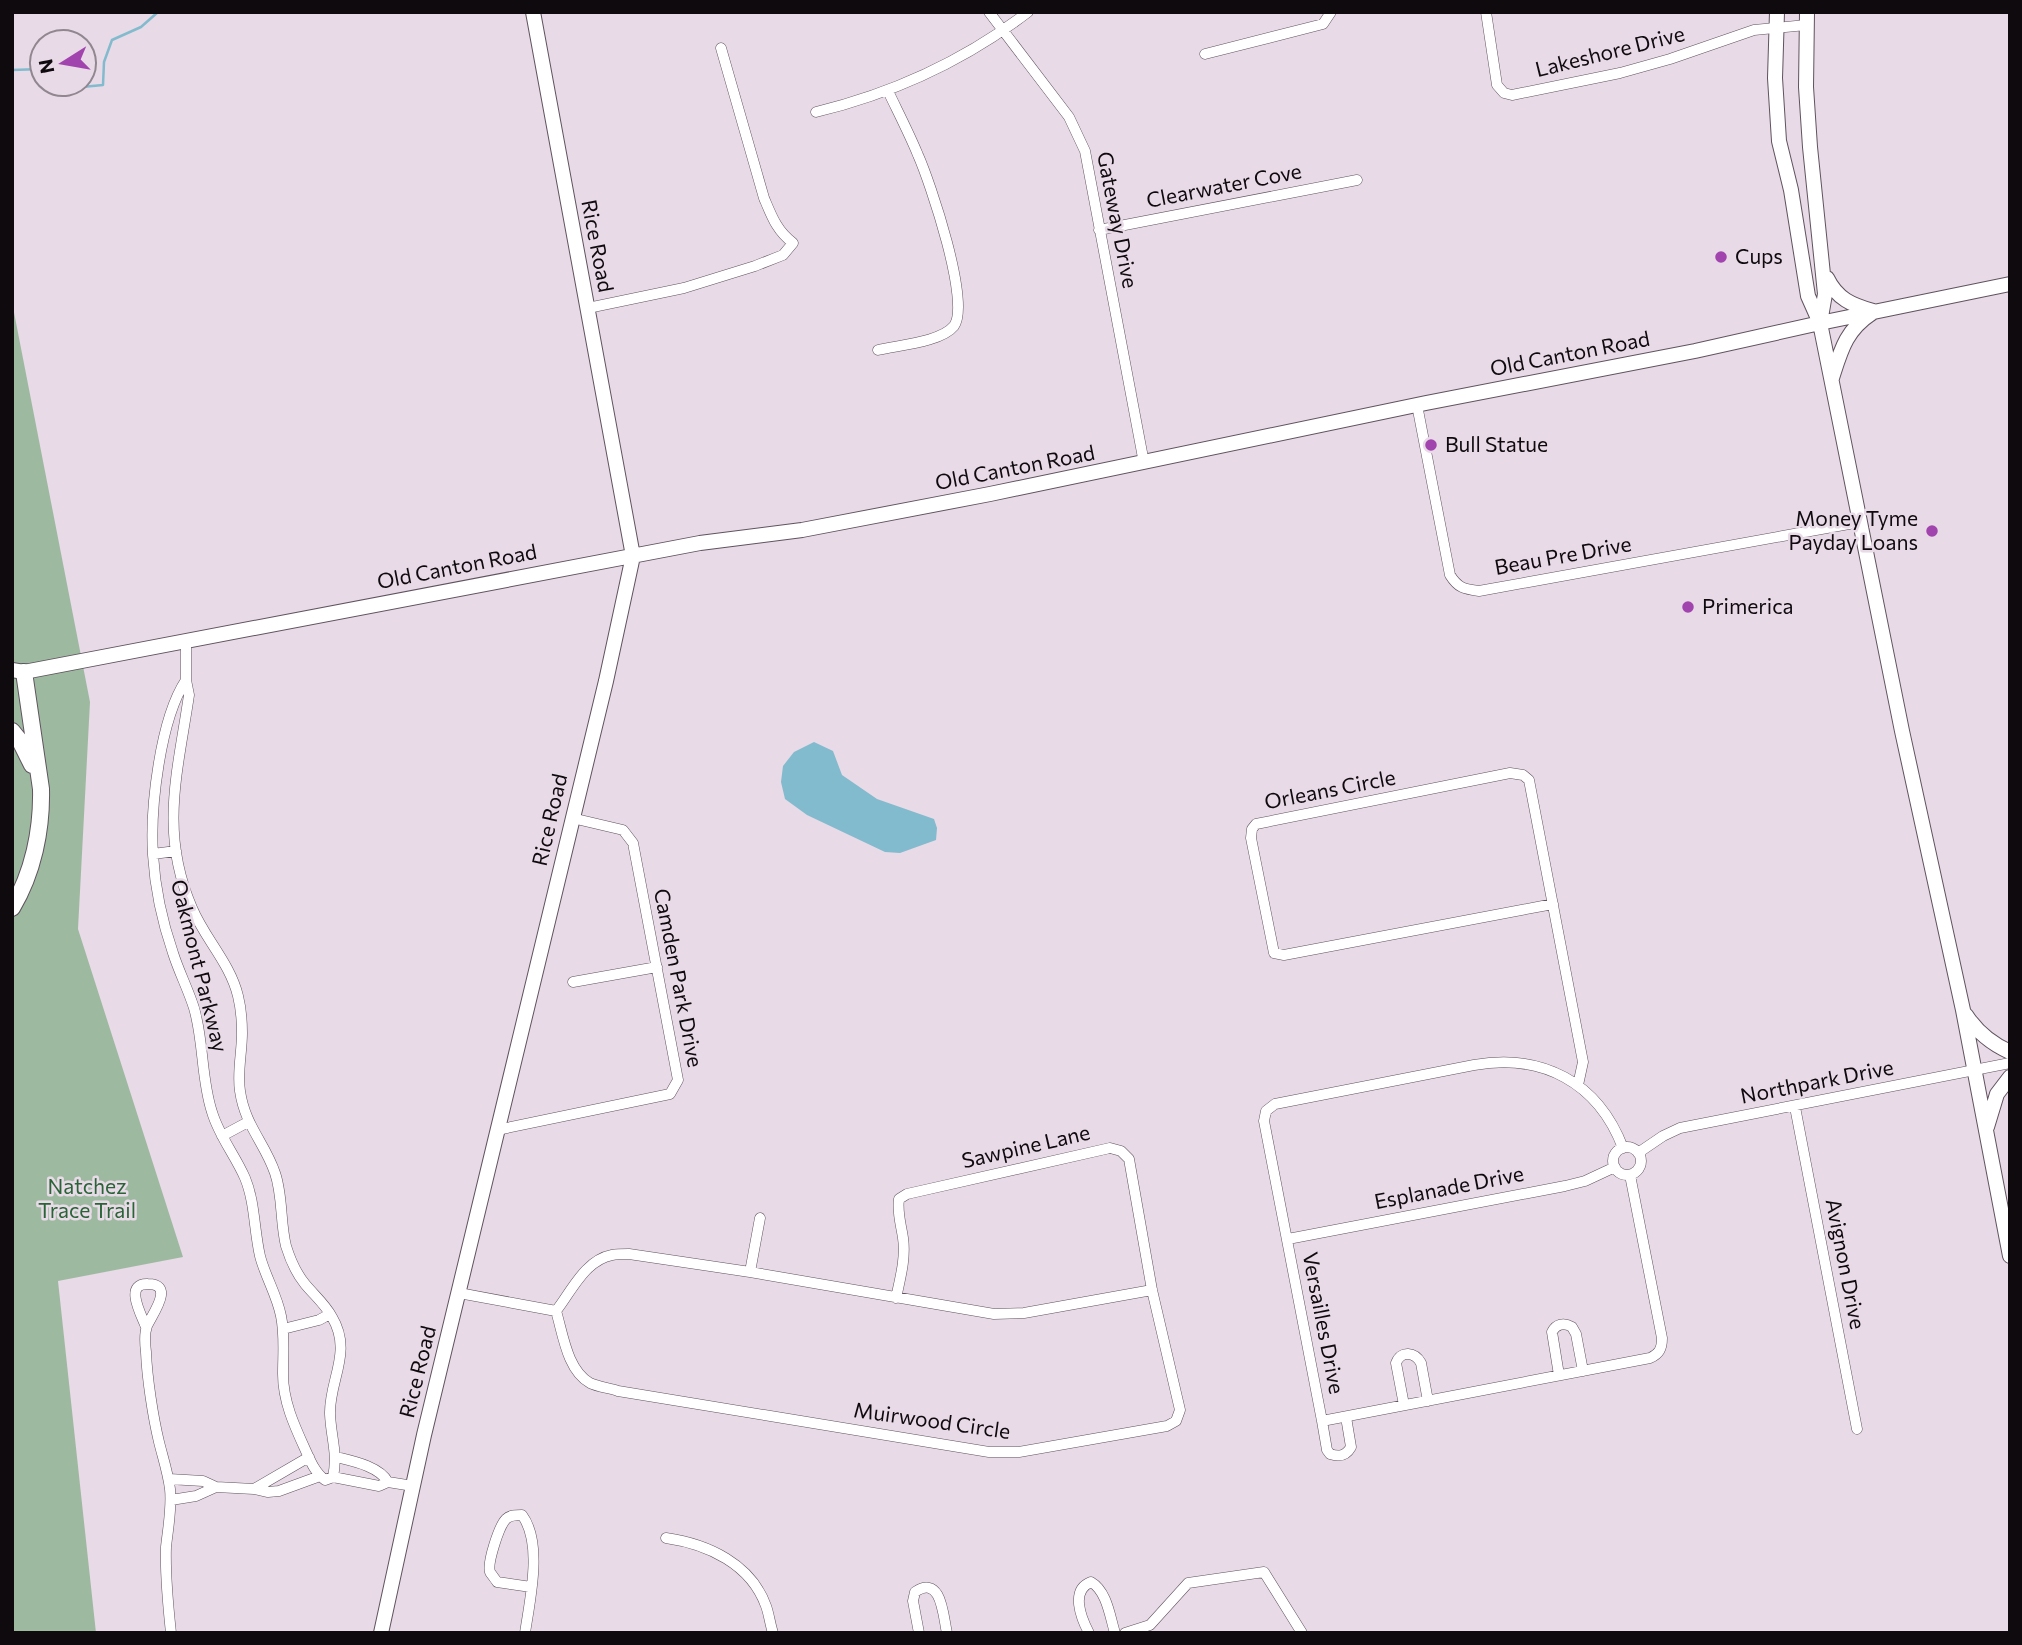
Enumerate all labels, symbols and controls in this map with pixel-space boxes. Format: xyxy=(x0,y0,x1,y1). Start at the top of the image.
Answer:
street label: Lakeshore Drive xyxy=(1532,20,1687,81)
north arrow xyxy=(28,28,98,98)
text: N xyxy=(33,57,58,76)
street label: Gateway Drive xyxy=(1093,149,1144,290)
street label: Clearwater Cove xyxy=(1144,157,1304,212)
street label: Rice Road xyxy=(577,197,620,294)
place label: Cups xyxy=(1735,243,1783,268)
marker: Cups xyxy=(1713,249,1729,265)
street label: Old Canton Road xyxy=(1488,325,1652,380)
place label: Bull Statue xyxy=(1445,431,1548,456)
marker: Bull Statue xyxy=(1423,437,1439,453)
street label: Old Canton Road xyxy=(933,439,1097,494)
place label: Money Tyme Payday Loans xyxy=(1789,505,1918,554)
marker: Money Tyme Payday Loans xyxy=(1924,523,1940,539)
street label: Beau Pre Drive xyxy=(1492,530,1633,579)
street label: Old Canton Road xyxy=(375,538,539,593)
place label: Primerica xyxy=(1702,593,1794,618)
marker: Primerica xyxy=(1680,599,1696,615)
street label: Orleans Circle xyxy=(1262,764,1397,814)
street label: Rice Road xyxy=(526,771,571,868)
street label: Oakmont Parkway xyxy=(167,877,234,1055)
street label: Camden Park Drive xyxy=(650,886,709,1069)
street label: Northpark Drive xyxy=(1738,1053,1895,1108)
street label: Sawpine Lane xyxy=(959,1119,1092,1172)
street label: Esplanade Drive xyxy=(1372,1160,1526,1213)
park label: Natchez Trace Trail xyxy=(38,1173,136,1222)
street label: Avignon Drive xyxy=(1822,1196,1871,1331)
street label: Versailles Drive xyxy=(1298,1250,1350,1396)
street label: Rice Road xyxy=(393,1323,440,1420)
street label: Muirwood Circle xyxy=(852,1396,1012,1443)

